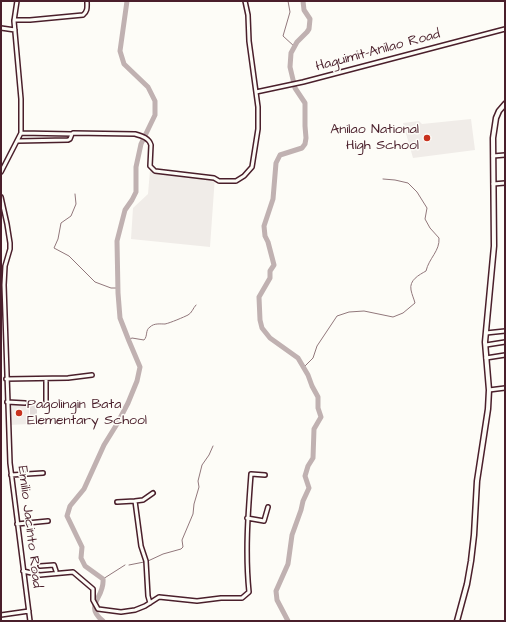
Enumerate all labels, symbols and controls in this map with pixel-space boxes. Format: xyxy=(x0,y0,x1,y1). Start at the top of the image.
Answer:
street label: Haguimit-Anilao Road xyxy=(314,26,442,76)
place label: Anilao National High School xyxy=(330,122,419,154)
marker: Anilao National High School xyxy=(422,133,432,143)
place label: Pagolingin Bata Elementary School xyxy=(27,397,147,430)
marker: Pagolingin Bata Elementary School xyxy=(14,408,24,418)
street label: Emilio Jacinto Road xyxy=(13,465,45,589)

